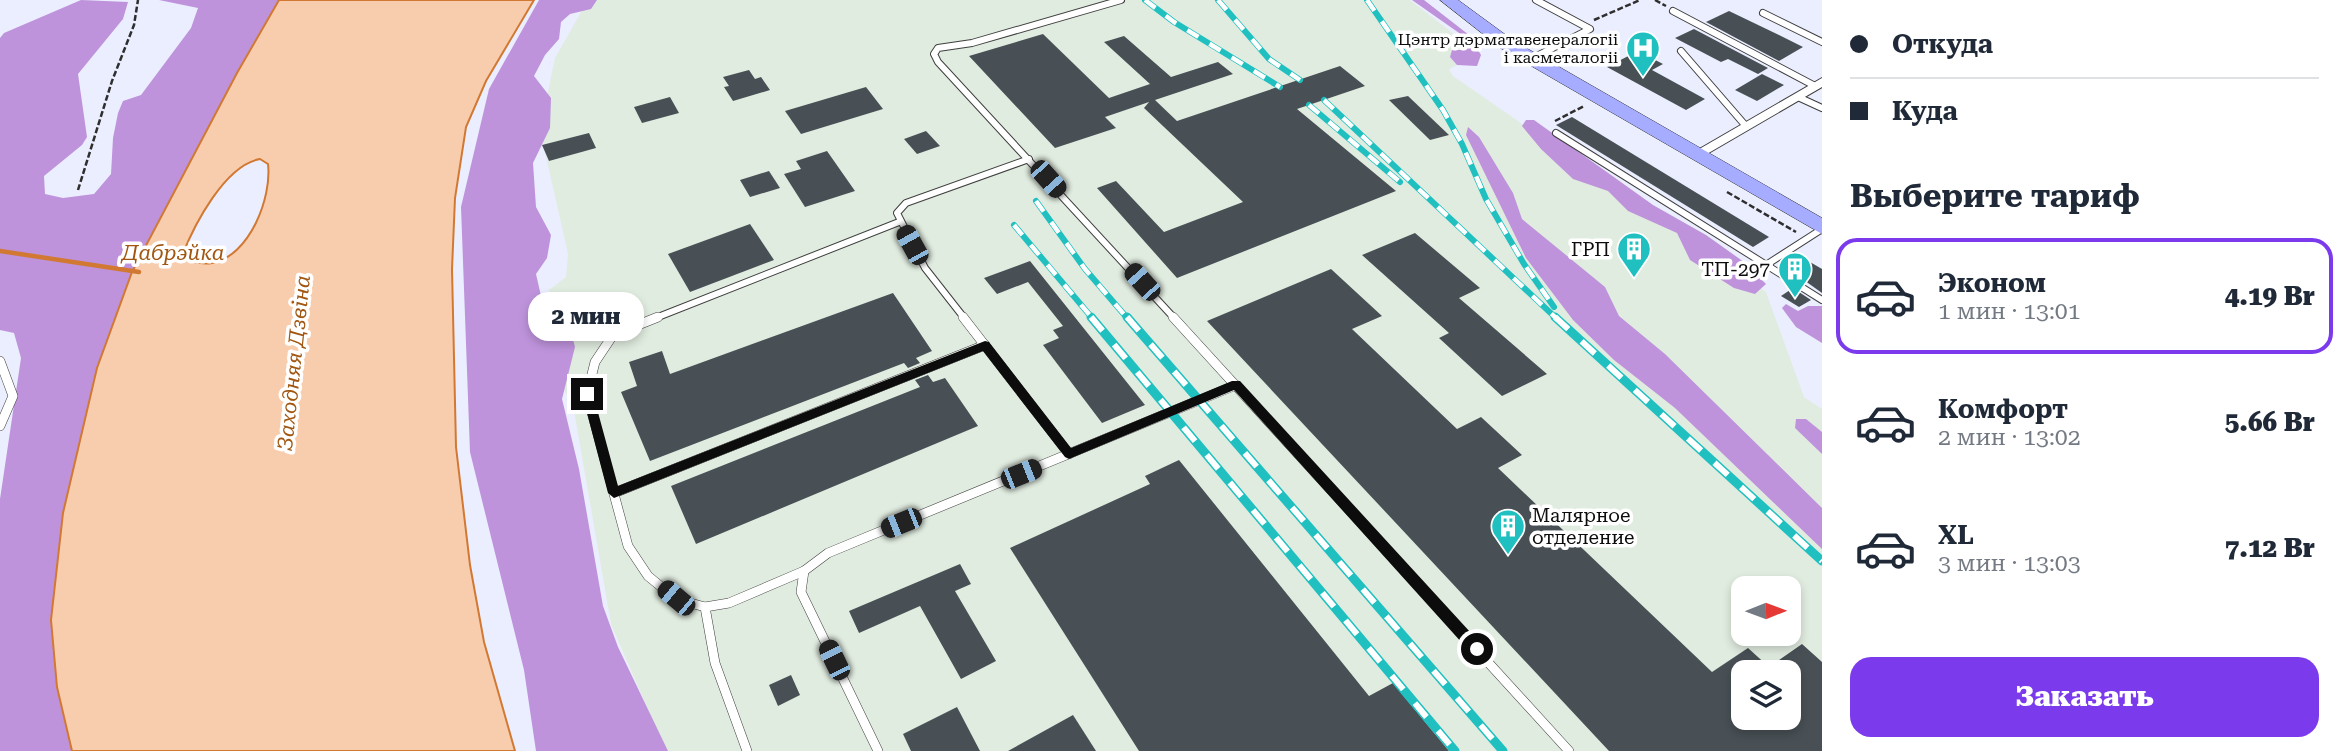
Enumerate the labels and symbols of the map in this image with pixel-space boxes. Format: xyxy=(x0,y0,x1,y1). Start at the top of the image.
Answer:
hospital icon: Цэнтр дэрматавенералогіі і касметалогіі xyxy=(1624,29,1662,78)
place label: Цэнтр дэрматавенералогіі і касметалогіі xyxy=(1398,30,1618,67)
car xyxy=(1027,156,1070,202)
car xyxy=(893,222,932,268)
building icon: ГРП xyxy=(1615,230,1653,279)
place label: ГРП xyxy=(1571,238,1610,261)
water label: Дабрэйка xyxy=(119,241,225,265)
building icon: ТП-297 xyxy=(1776,250,1814,299)
place label: ТП-297 xyxy=(1701,258,1770,281)
car xyxy=(1121,259,1164,305)
water label: Заходняя Дзвіна xyxy=(273,274,315,452)
callout: 2 мин xyxy=(529,292,645,342)
route end xyxy=(571,378,603,410)
car xyxy=(998,456,1045,492)
place label: Малярное отделение xyxy=(1532,504,1635,549)
car xyxy=(878,505,925,541)
building icon: Малярное отделение xyxy=(1489,507,1527,556)
car xyxy=(654,576,699,620)
north arrow xyxy=(1731,576,1801,646)
route start xyxy=(1461,633,1493,665)
car xyxy=(816,637,853,683)

